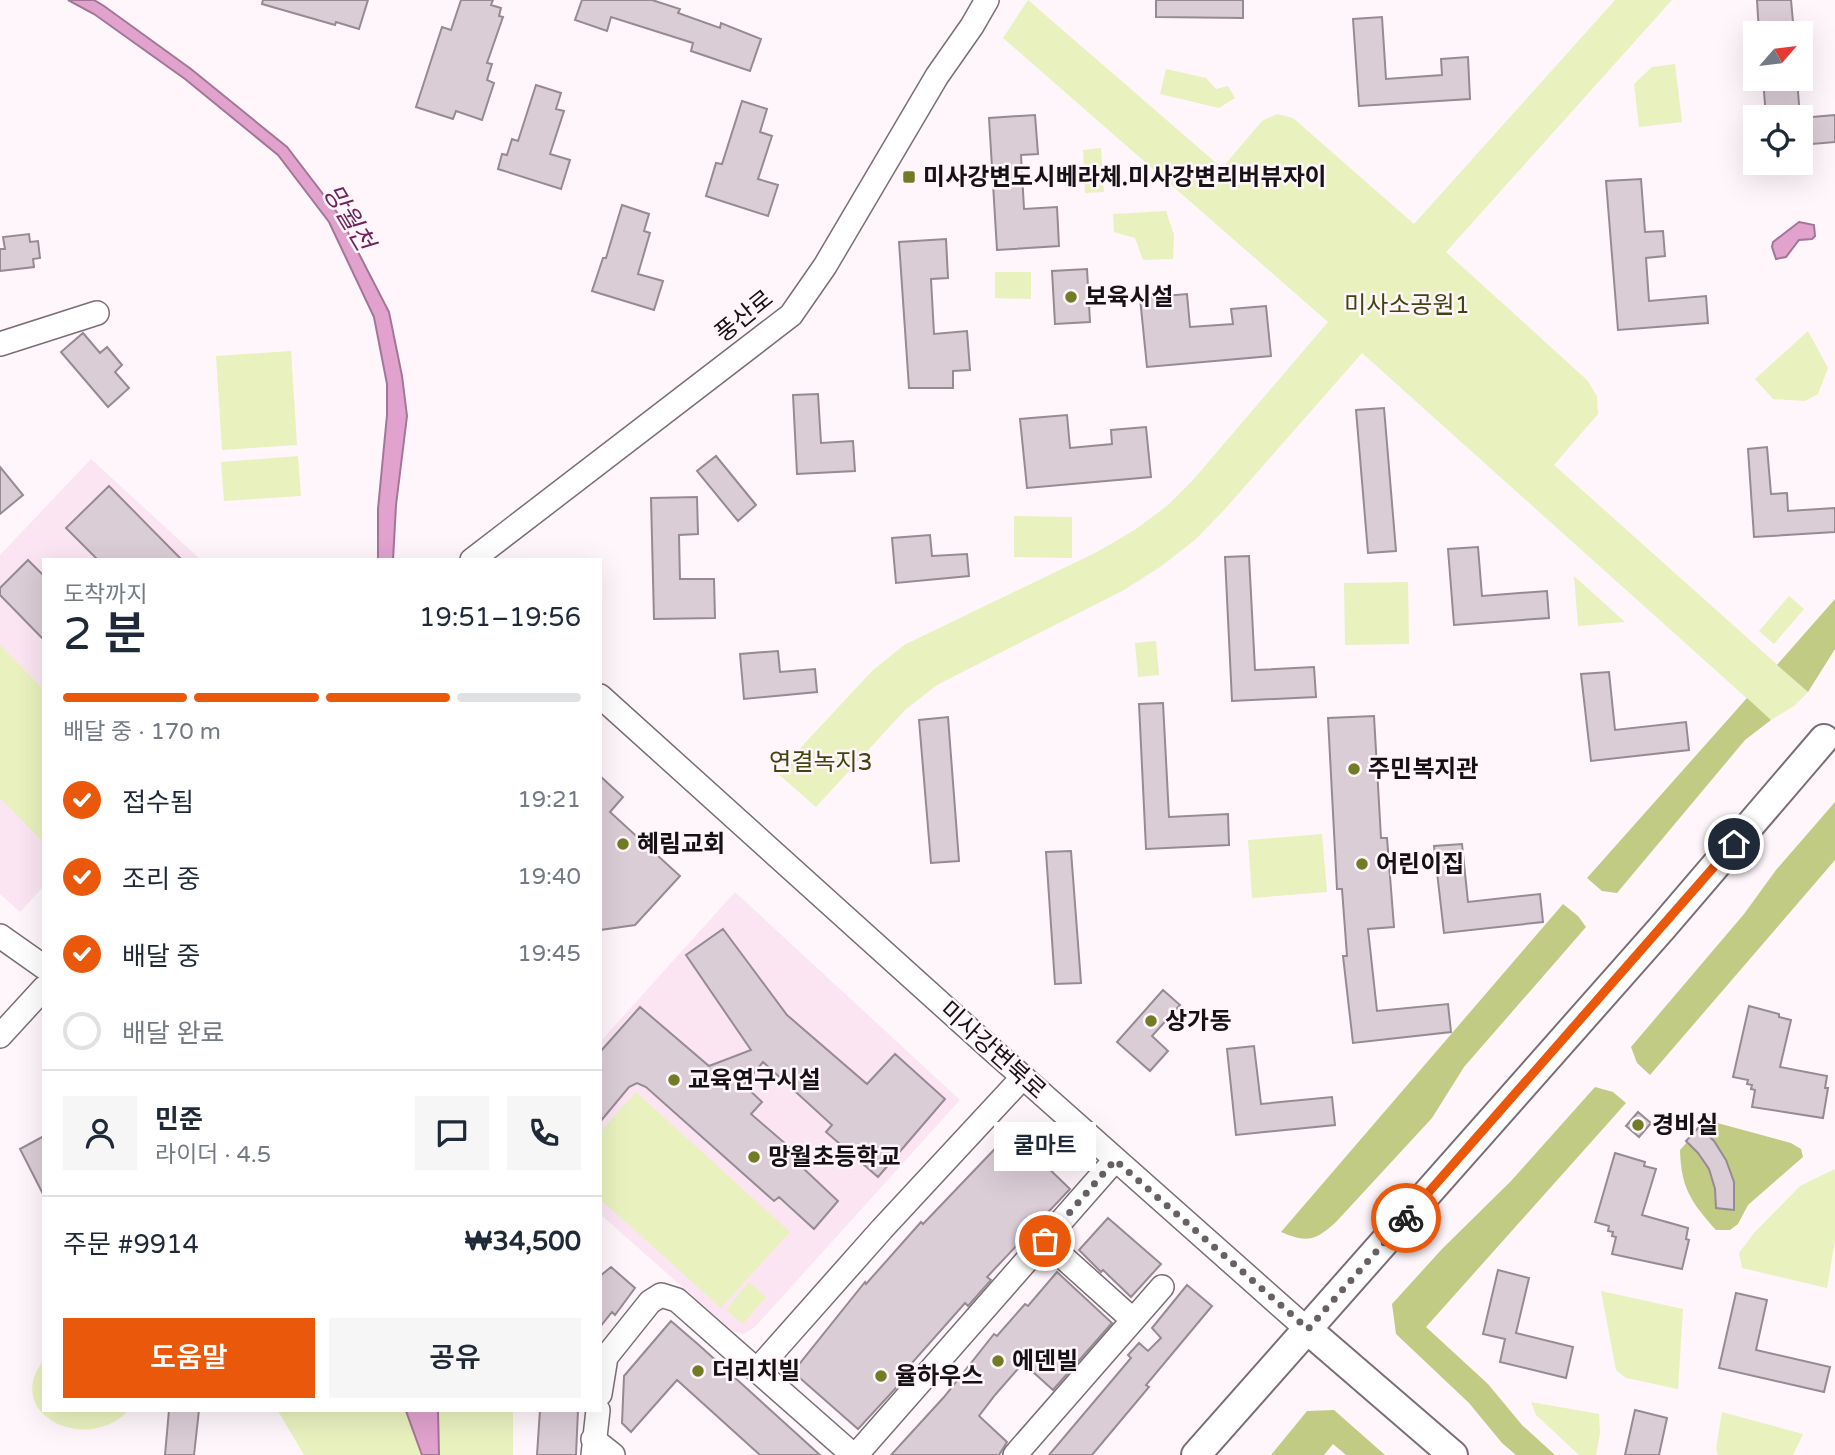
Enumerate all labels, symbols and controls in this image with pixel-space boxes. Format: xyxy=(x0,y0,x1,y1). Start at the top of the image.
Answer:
north arrow xyxy=(1743,21,1813,91)
map controls xyxy=(1743,21,1813,175)
button: locate xyxy=(1743,105,1813,175)
place label: 미사강변도시베라체.미사강변리버뷰자이 xyxy=(923,163,1327,192)
marker: 미사강변도시베라체.미사강변리버뷰자이 xyxy=(901,169,917,185)
water label: 망월천 xyxy=(317,179,382,259)
place label: 보육시설 xyxy=(1085,283,1173,312)
street label: 풍산로 xyxy=(709,284,779,349)
marker: 보육시설 xyxy=(1063,289,1079,305)
park label: 미사소공원1 xyxy=(1344,291,1470,320)
text: 도착까지 xyxy=(63,581,148,609)
text: 19:51–19:56 xyxy=(419,602,581,633)
text: 2 분 xyxy=(63,607,146,662)
text: 배달 중 · 170 m xyxy=(63,718,221,746)
park label: 연결녹지3 xyxy=(769,748,873,777)
place label: 주민복지관 xyxy=(1368,755,1478,784)
marker: 주민복지관 xyxy=(1346,761,1362,777)
icon: check xyxy=(63,781,101,819)
text: 19:21 xyxy=(517,786,581,814)
text: 접수됨 xyxy=(122,787,194,818)
pin xyxy=(1704,814,1764,874)
icon: home xyxy=(1715,825,1753,863)
place label: 혜림교회 xyxy=(637,830,725,859)
marker: 혜림교회 xyxy=(615,836,631,852)
place label: 어린이집 xyxy=(1376,850,1464,879)
marker: 어린이집 xyxy=(1354,856,1370,872)
icon: check xyxy=(63,858,101,896)
text: 19:40 xyxy=(517,863,581,891)
text: 조리 중 xyxy=(122,864,201,895)
icon: check xyxy=(63,935,101,973)
text: 19:45 xyxy=(517,940,581,968)
text: 배달 중 xyxy=(122,941,201,972)
street label: 미사강변북로 xyxy=(934,995,1052,1105)
place label: 상가동 xyxy=(1165,1007,1231,1036)
marker: 상가동 xyxy=(1143,1013,1159,1029)
text: 배달 완료 xyxy=(122,1018,224,1049)
place label: 교육연구시설 xyxy=(688,1066,820,1095)
marker: 교육연구시설 xyxy=(666,1072,682,1088)
button: person xyxy=(63,1096,137,1170)
button: chat xyxy=(415,1096,489,1170)
button: phone xyxy=(507,1096,581,1170)
text: 민준 xyxy=(155,1104,203,1135)
place label: 경비실 xyxy=(1652,1111,1718,1140)
marker: 경비실 xyxy=(1630,1117,1646,1133)
callout: 쿨마트 xyxy=(994,1122,1096,1171)
text: 쿨마트 xyxy=(1013,1132,1077,1160)
text: 라이더 · 4.5 xyxy=(155,1141,271,1169)
place label: 망월초등학교 xyxy=(768,1143,900,1172)
marker: 망월초등학교 xyxy=(746,1149,762,1165)
courier xyxy=(1371,1183,1441,1253)
icon: bike xyxy=(1387,1199,1425,1237)
pin xyxy=(1015,1211,1075,1271)
icon: bag xyxy=(1026,1222,1064,1260)
text: ₩34,500 xyxy=(465,1226,581,1257)
text: 주문 #9914 xyxy=(63,1229,199,1260)
button: 도움말 xyxy=(63,1318,315,1398)
button: 공유 xyxy=(329,1318,581,1398)
place label: 에덴빌 xyxy=(1012,1347,1078,1376)
marker: 에덴빌 xyxy=(990,1353,1006,1369)
place label: 더리치빌 xyxy=(712,1357,800,1386)
place label: 율하우스 xyxy=(895,1362,983,1391)
marker: 더리치빌 xyxy=(690,1363,706,1379)
marker: 율하우스 xyxy=(873,1368,889,1384)

